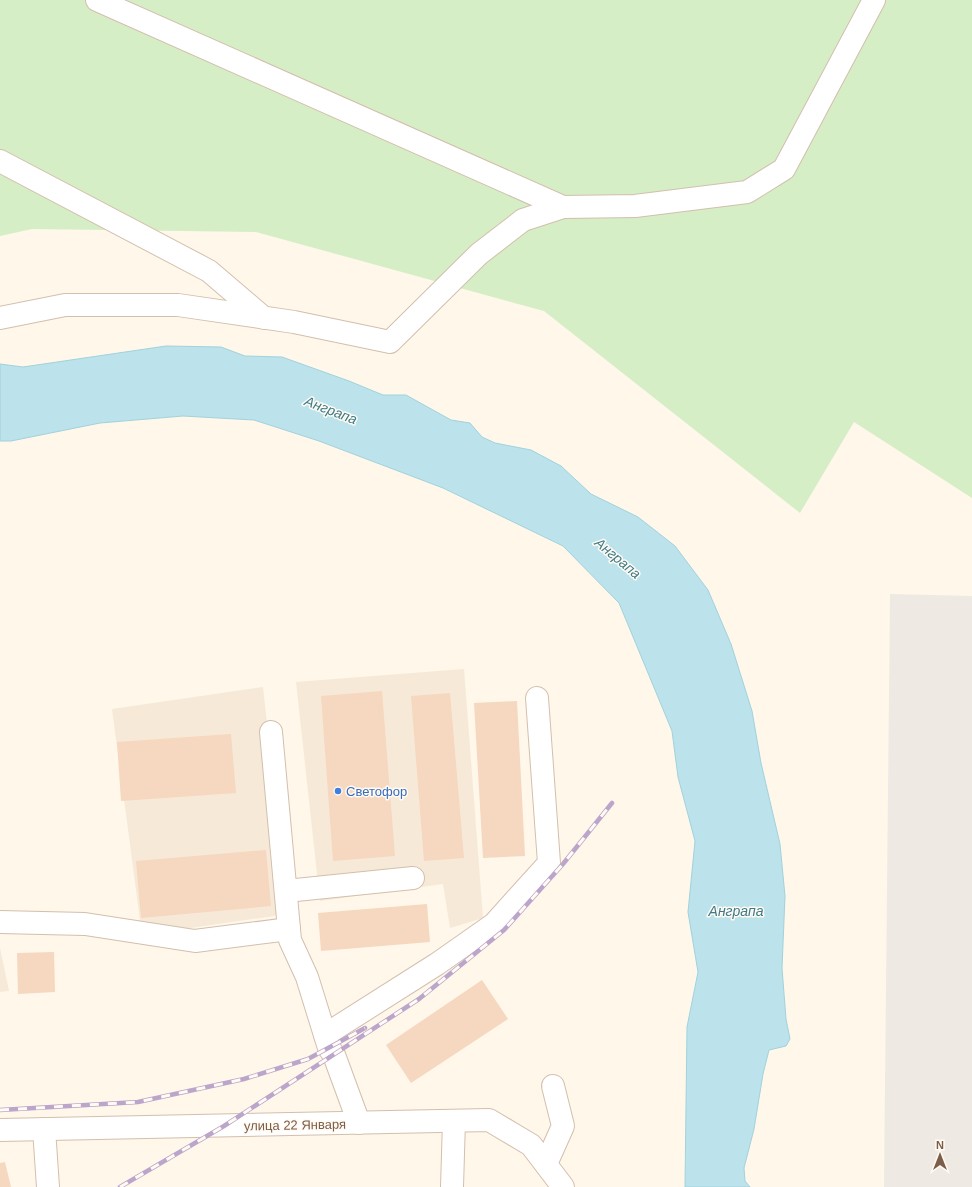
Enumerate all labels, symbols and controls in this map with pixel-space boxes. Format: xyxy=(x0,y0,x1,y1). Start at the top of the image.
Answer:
water label: Анграпа xyxy=(302,392,360,427)
water label: Анграпа xyxy=(591,534,644,582)
place label: Светофор xyxy=(346,784,407,799)
marker: Светофор xyxy=(333,786,343,796)
water label: Анграпа xyxy=(708,903,764,919)
street label: улица 22 Января xyxy=(244,1117,346,1133)
north arrow xyxy=(920,1135,960,1175)
text: N xyxy=(936,1139,944,1151)

